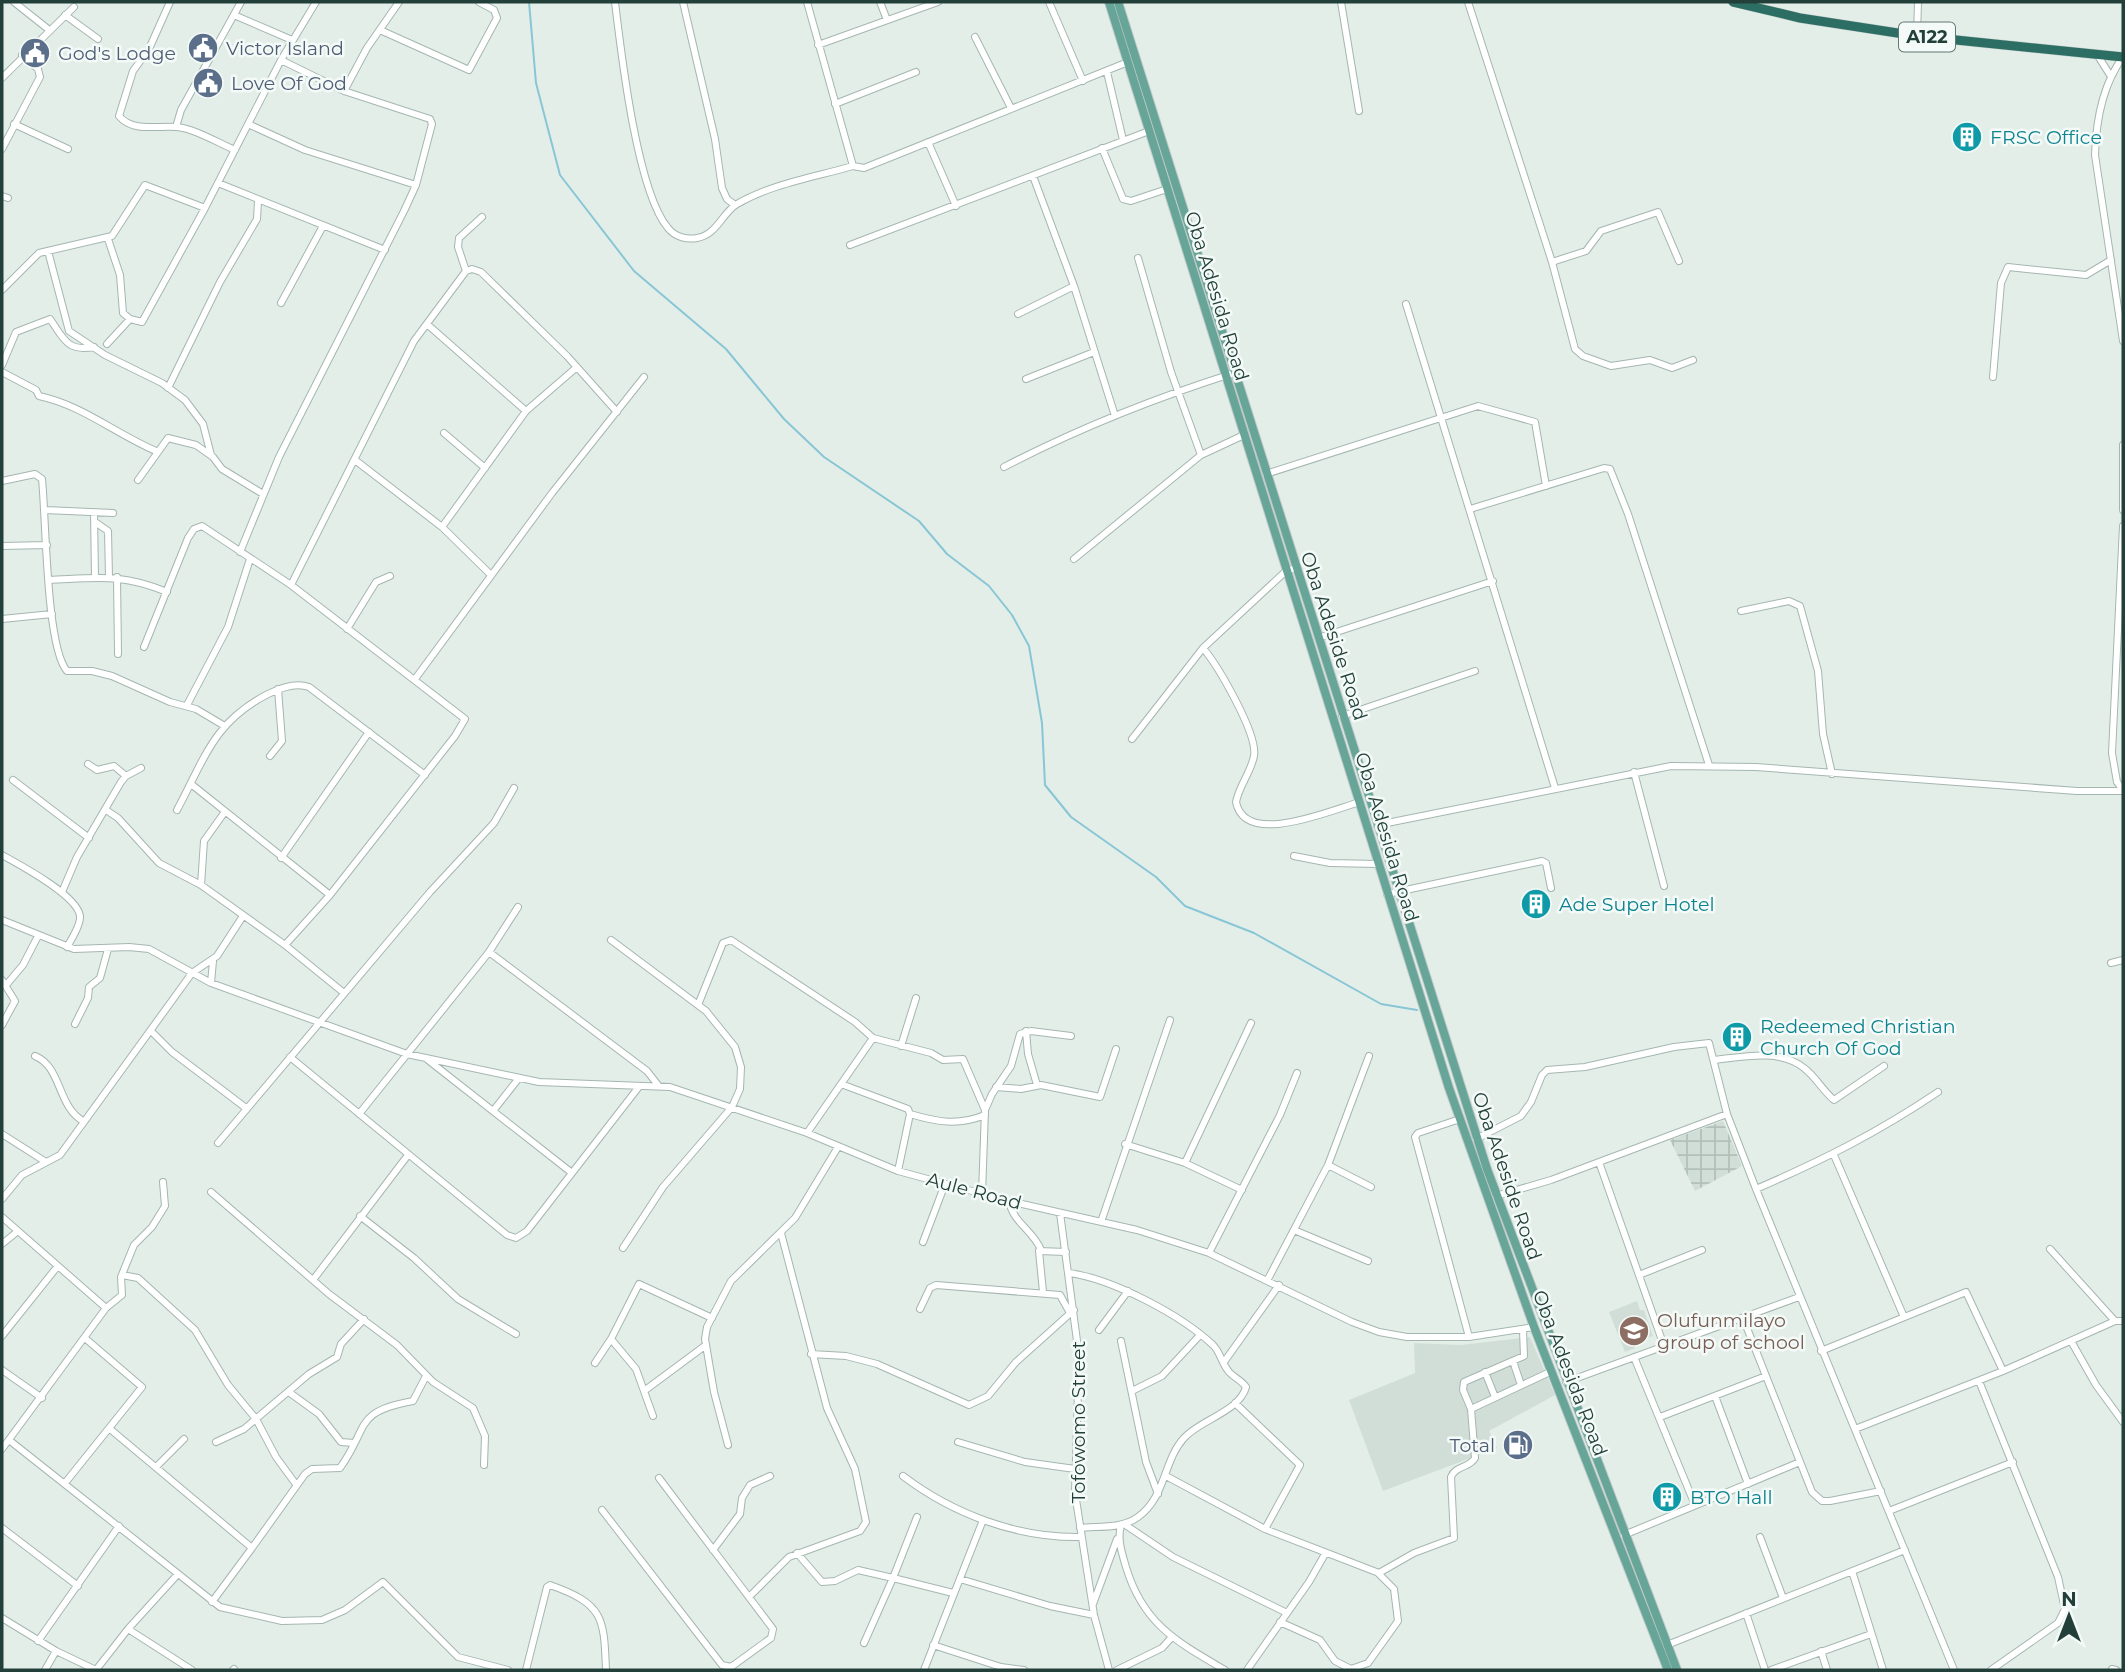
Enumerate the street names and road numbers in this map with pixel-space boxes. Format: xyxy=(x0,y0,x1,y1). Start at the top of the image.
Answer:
road number: A122 xyxy=(1899,22,1955,52)
street label: Oba Adesida Road xyxy=(1180,208,1254,384)
street label: Oba Adeside Road xyxy=(1296,549,1372,723)
street label: Oba Adesida Road xyxy=(1350,749,1424,925)
street label: Oba Adeside Road xyxy=(1467,1089,1547,1263)
street label: Aule Road xyxy=(924,1167,1024,1215)
street label: Oba Adesida Road xyxy=(1528,1287,1612,1459)
street label: Tofowomo Street xyxy=(1067,1340,1090,1503)

